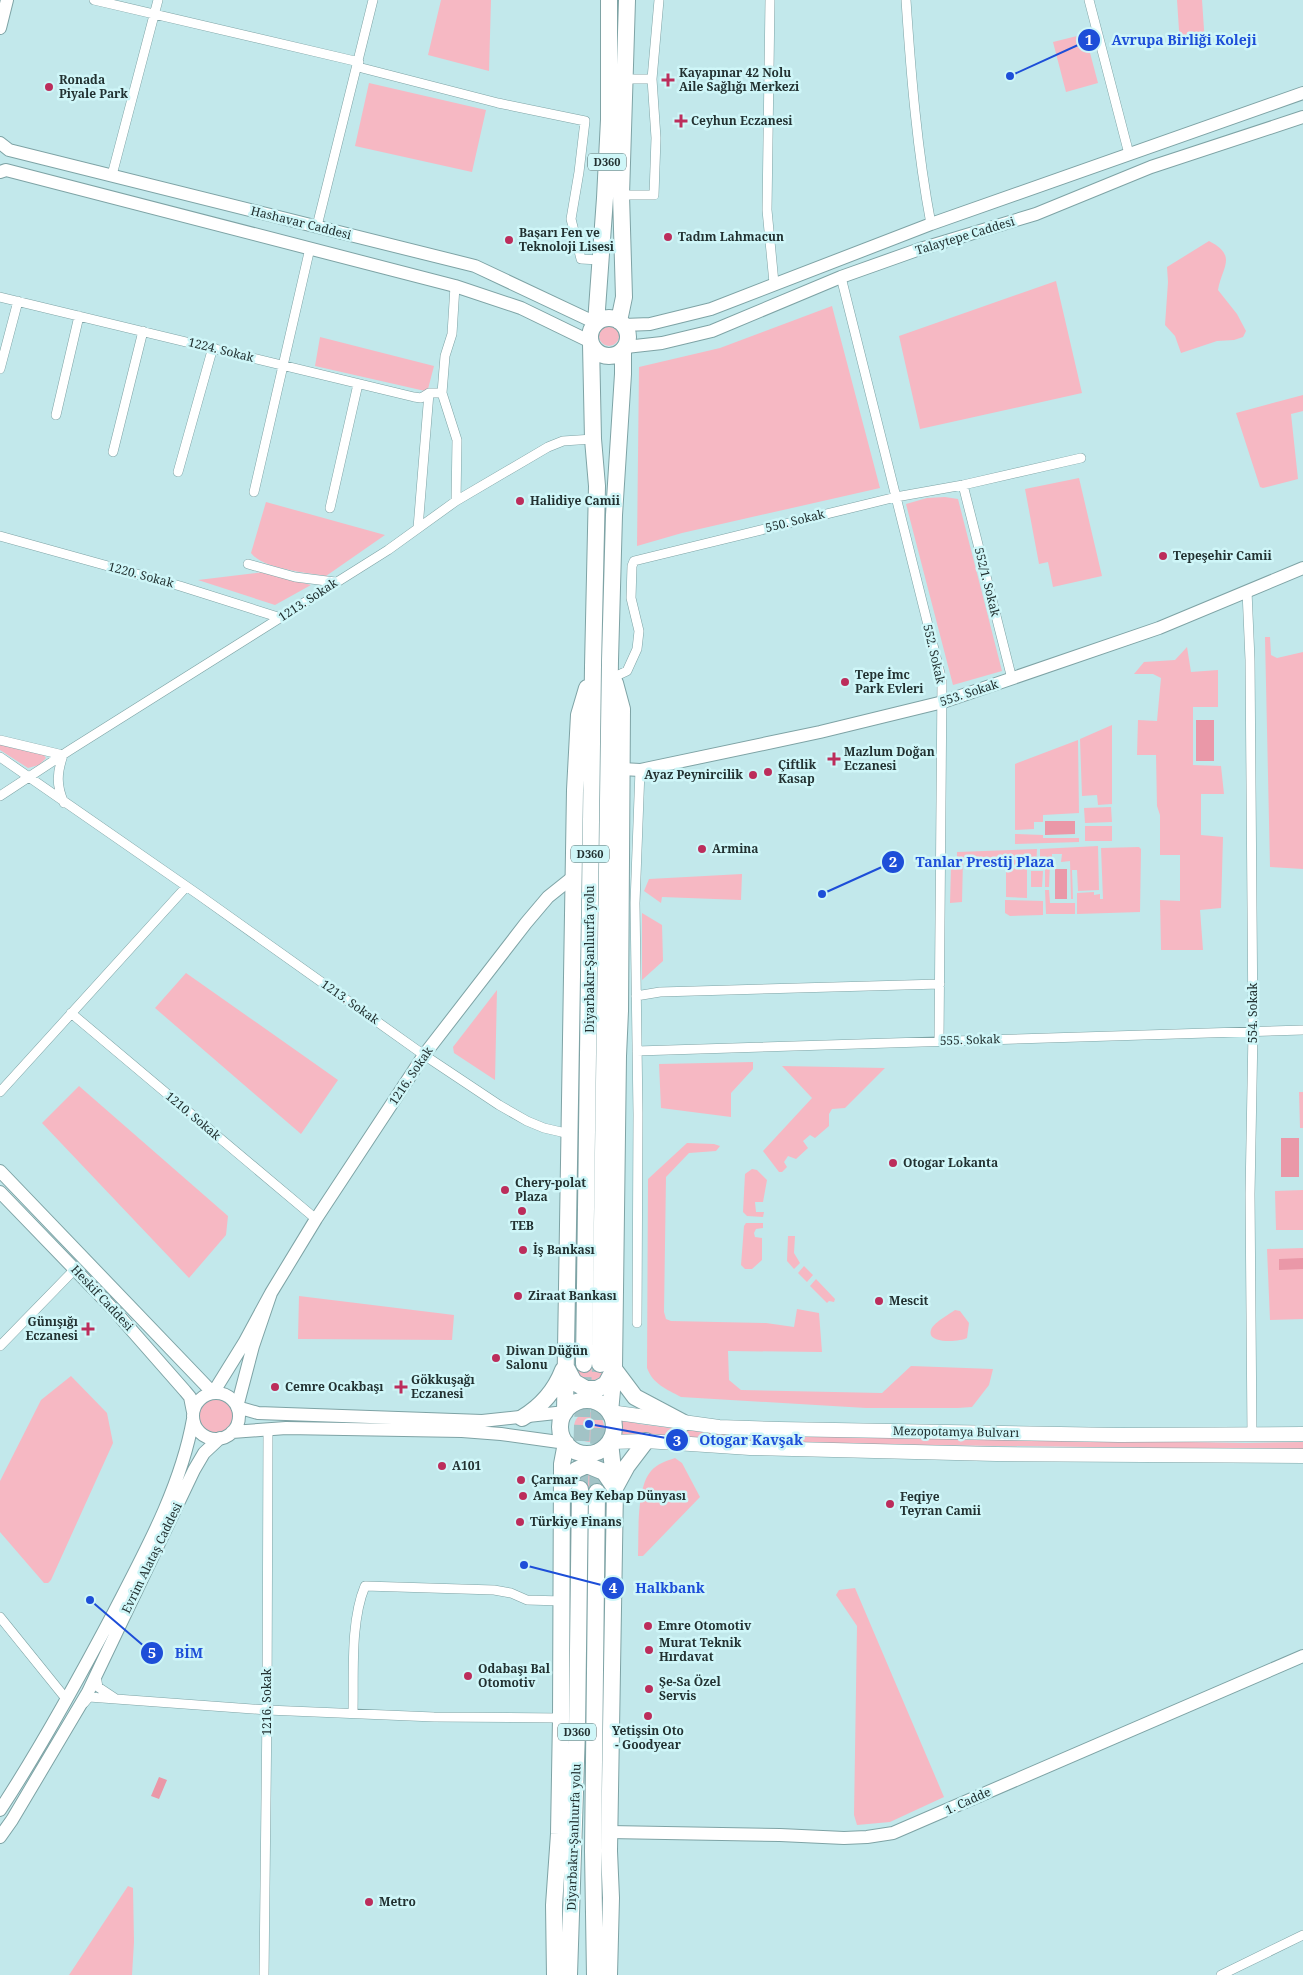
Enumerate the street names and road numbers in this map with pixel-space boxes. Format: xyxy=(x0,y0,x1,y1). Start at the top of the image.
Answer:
road number: D360 xyxy=(588,154,626,170)
street label: Hashavar Caddesi xyxy=(249,202,353,243)
street label: Talaytepe Caddesi xyxy=(913,212,1017,259)
street label: 1224. Sokak xyxy=(186,333,257,366)
street label: 550. Sokak xyxy=(763,505,827,536)
street label: 552/1. Sokak xyxy=(971,546,1005,619)
street label: 1220. Sokak xyxy=(106,558,177,592)
street label: 1213. Sokak xyxy=(275,574,341,625)
street label: 552. Sokak xyxy=(919,623,950,686)
street label: 553. Sokak xyxy=(937,675,1001,710)
road number: D360 xyxy=(571,846,609,862)
street label: Diyarbakır-Şanlıurfa yolu xyxy=(581,885,598,1033)
street label: 1213. Sokak xyxy=(318,975,383,1028)
street label: 554. Sokak xyxy=(1244,982,1261,1043)
street label: 555. Sokak xyxy=(939,1030,1001,1049)
street label: 1216. Sokak xyxy=(385,1042,437,1108)
street label: 1210. Sokak xyxy=(162,1088,225,1144)
street label: Heskif Caddesi xyxy=(67,1261,137,1334)
street label: Mezopotamya Bulvarı xyxy=(893,1422,1019,1441)
street label: Evrim Alataş Caddesi xyxy=(117,1499,186,1616)
street label: 1216. Sokak xyxy=(258,1667,275,1736)
road number: D360 xyxy=(558,1724,596,1740)
street label: Diyarbakır-Şanlıurfa yolu xyxy=(562,1763,585,1911)
street label: 1. Cadde xyxy=(942,1783,993,1818)

